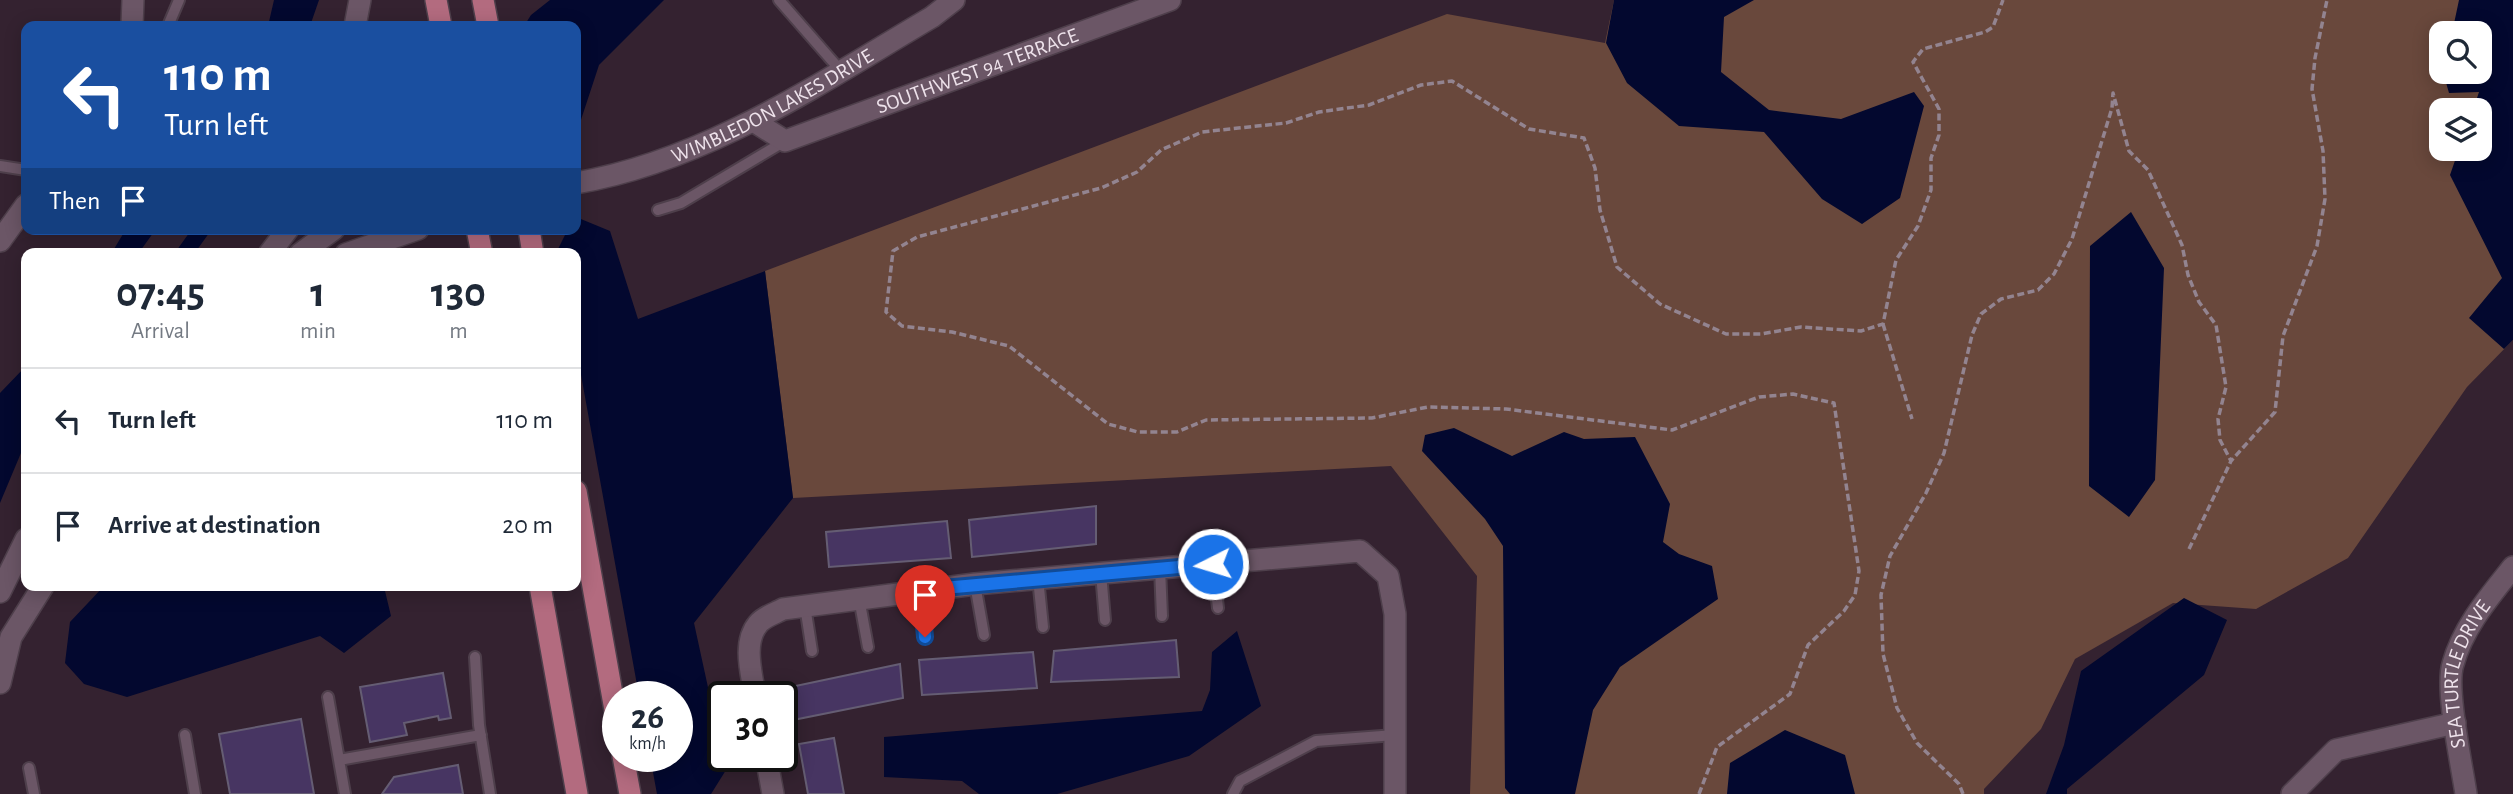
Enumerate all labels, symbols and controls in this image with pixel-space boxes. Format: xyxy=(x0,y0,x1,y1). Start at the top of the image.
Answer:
map controls xyxy=(2429,21,2492,161)
button: search xyxy=(2429,21,2492,84)
street label: SOUTHWEST 94 TERRACE xyxy=(873,24,1081,117)
street label: WIMBLEDON LAKES DRIVE xyxy=(668,44,877,166)
icon: left xyxy=(49,49,140,140)
text: 110 m xyxy=(164,51,272,100)
button: layers xyxy=(2429,98,2492,161)
text: Turn left xyxy=(164,109,268,141)
icon: arrive xyxy=(114,182,152,220)
text: Then xyxy=(49,188,100,214)
text: 07:45 xyxy=(116,272,205,314)
text: 1 xyxy=(310,272,325,314)
text: 130 xyxy=(431,272,486,314)
text: Arrival xyxy=(131,320,190,343)
text: min xyxy=(300,320,336,343)
text: m xyxy=(449,320,468,343)
icon: left xyxy=(49,402,87,440)
text: Turn left xyxy=(108,407,196,433)
text: 110 m xyxy=(496,407,553,433)
icon: arrive xyxy=(49,507,87,545)
text: Arrive at destination xyxy=(108,512,321,538)
text: 20 m xyxy=(502,512,553,538)
position arrow xyxy=(1176,527,1250,601)
pin xyxy=(895,565,955,637)
icon: arrive xyxy=(906,576,944,614)
street label: SEA TURTLE DRIVE xyxy=(2440,596,2494,750)
speed limit sign: 30 xyxy=(707,681,798,772)
text: 26 xyxy=(631,700,664,735)
text: km/h xyxy=(629,735,666,753)

